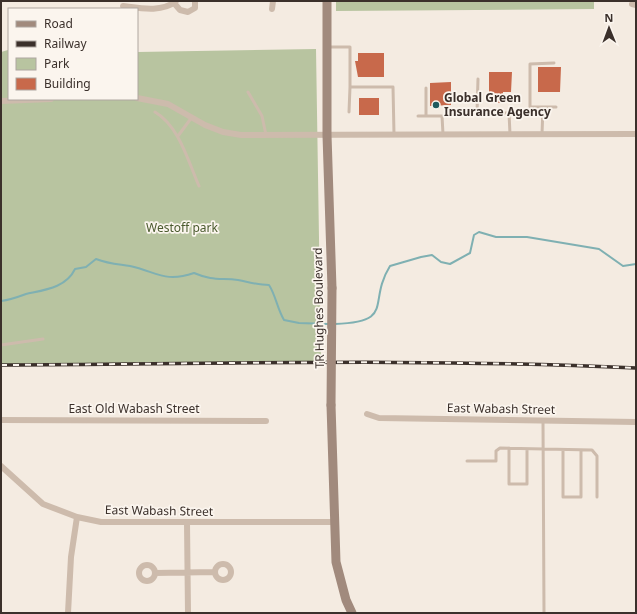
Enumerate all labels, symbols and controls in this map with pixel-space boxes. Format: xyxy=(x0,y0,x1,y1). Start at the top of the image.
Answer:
legend xyxy=(8,8,138,100)
north arrow xyxy=(589,8,629,48)
text: N xyxy=(604,10,613,25)
text: Road xyxy=(44,15,73,32)
text: Railway xyxy=(44,35,88,52)
text: Park xyxy=(44,55,70,72)
text: Building xyxy=(44,75,91,92)
place label: Global Green Insurance Agency xyxy=(444,89,551,120)
marker: Global Green Insurance Agency xyxy=(431,100,441,110)
park label: Westoff park xyxy=(146,219,219,236)
street label: TR Hughes Boulevard xyxy=(309,247,328,369)
street label: East Wabash Street xyxy=(447,399,556,418)
street label: East Old Wabash Street xyxy=(68,400,200,417)
street label: East Wabash Street xyxy=(105,501,214,520)

